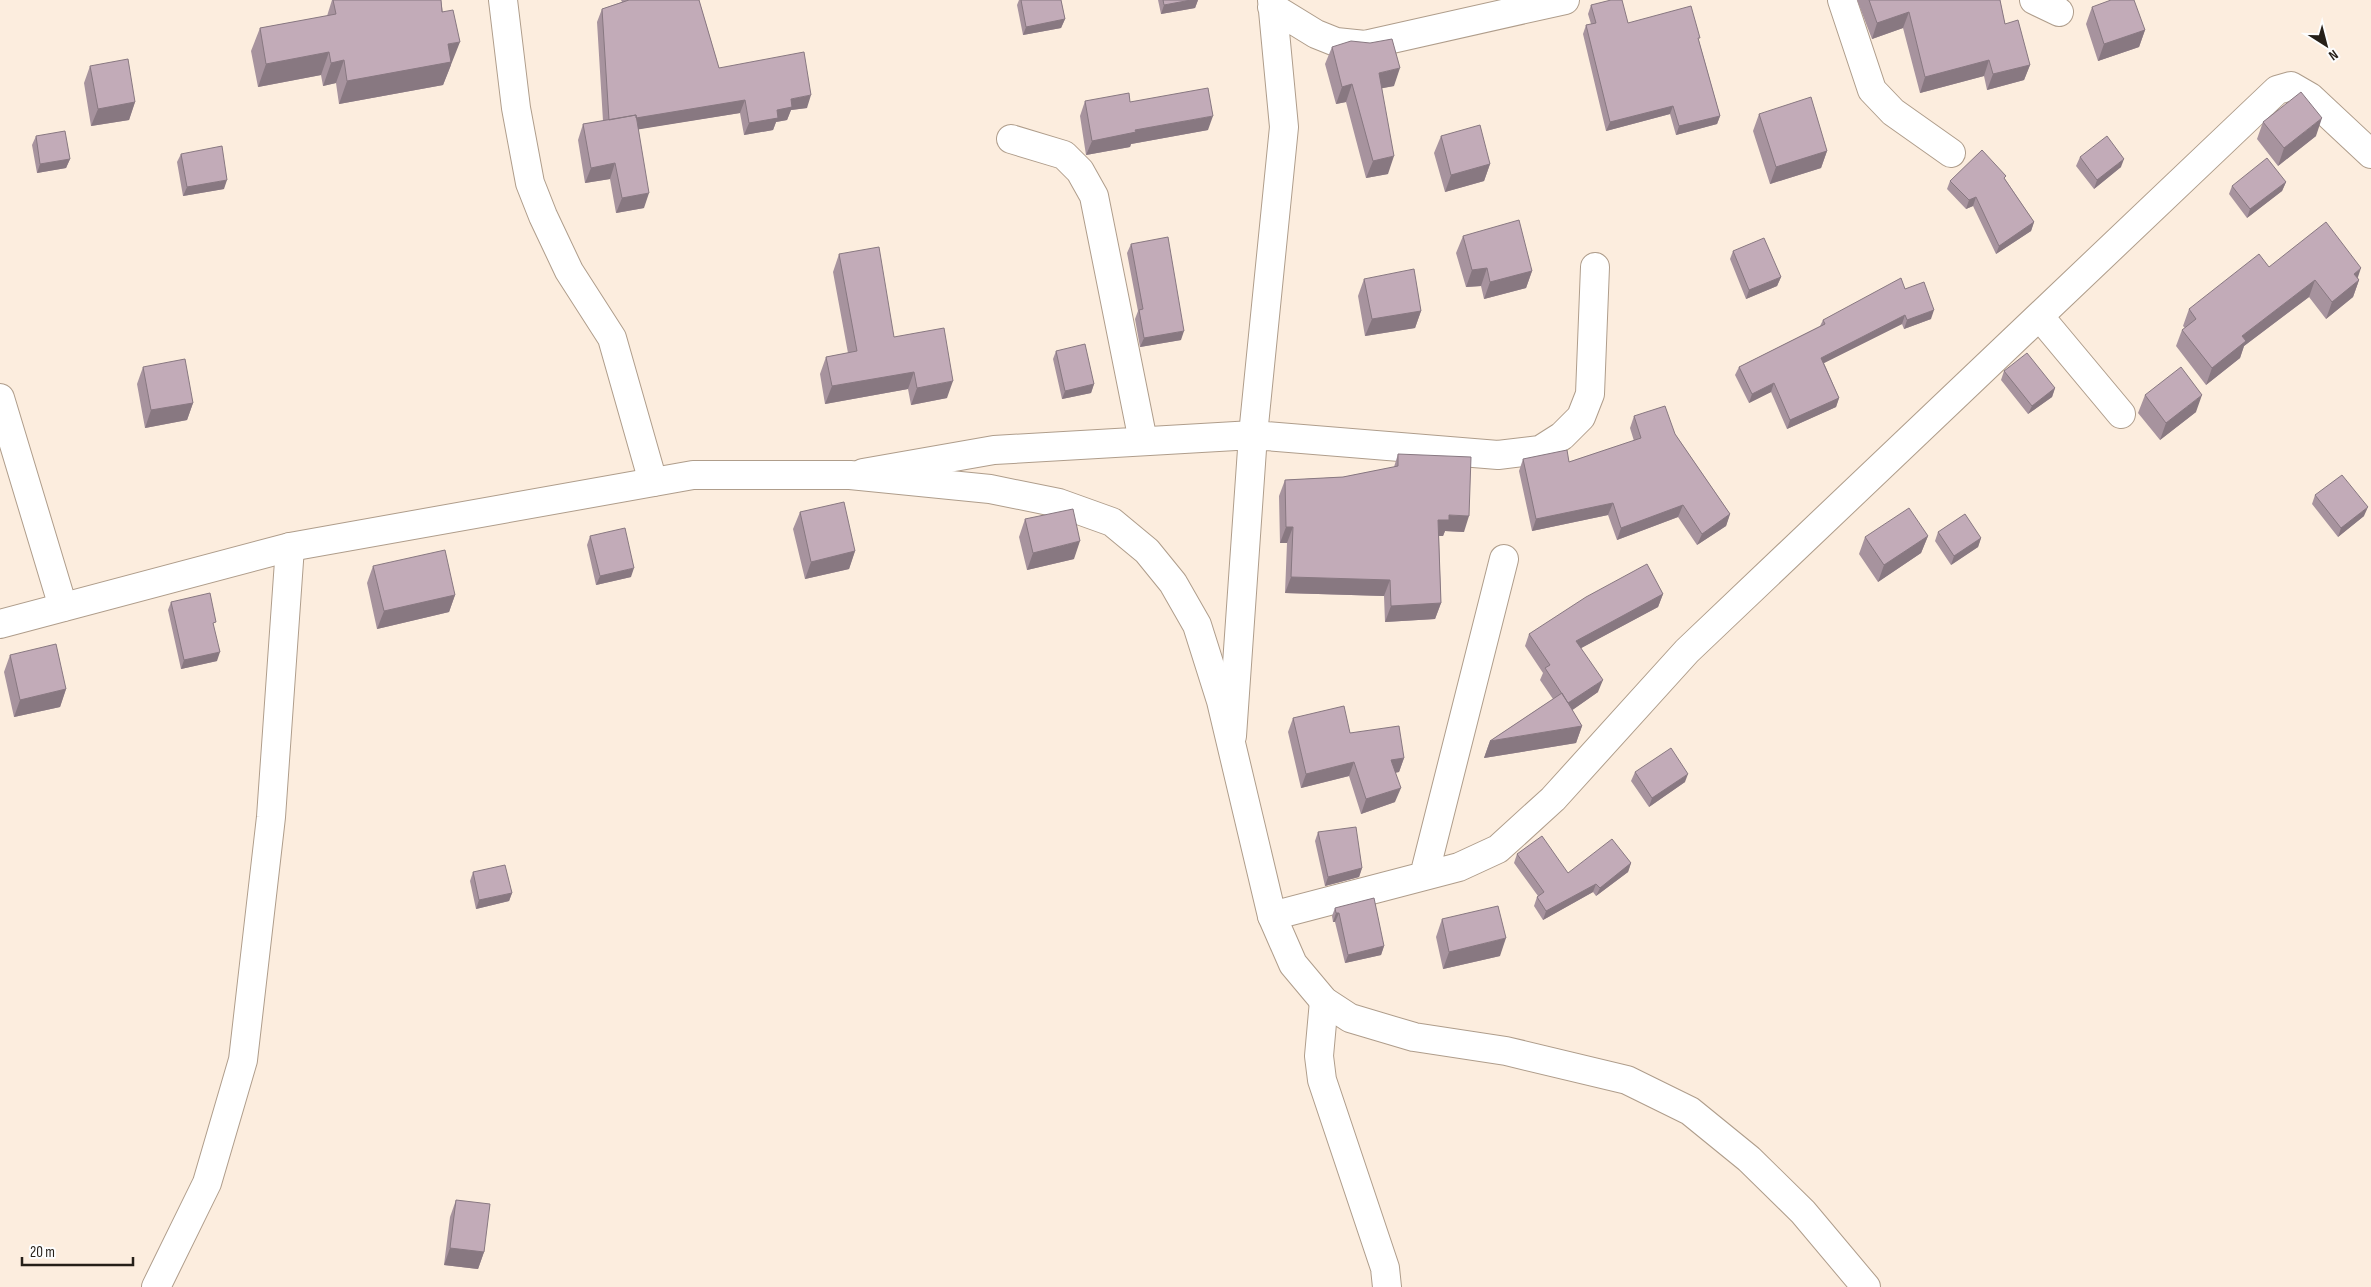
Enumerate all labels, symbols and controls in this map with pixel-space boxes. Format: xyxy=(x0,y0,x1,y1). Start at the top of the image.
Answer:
north arrow xyxy=(2301,20,2351,70)
text: N xyxy=(2325,46,2341,64)
scale bar xyxy=(22,1234,134,1266)
text: 20 m xyxy=(30,1243,55,1262)

